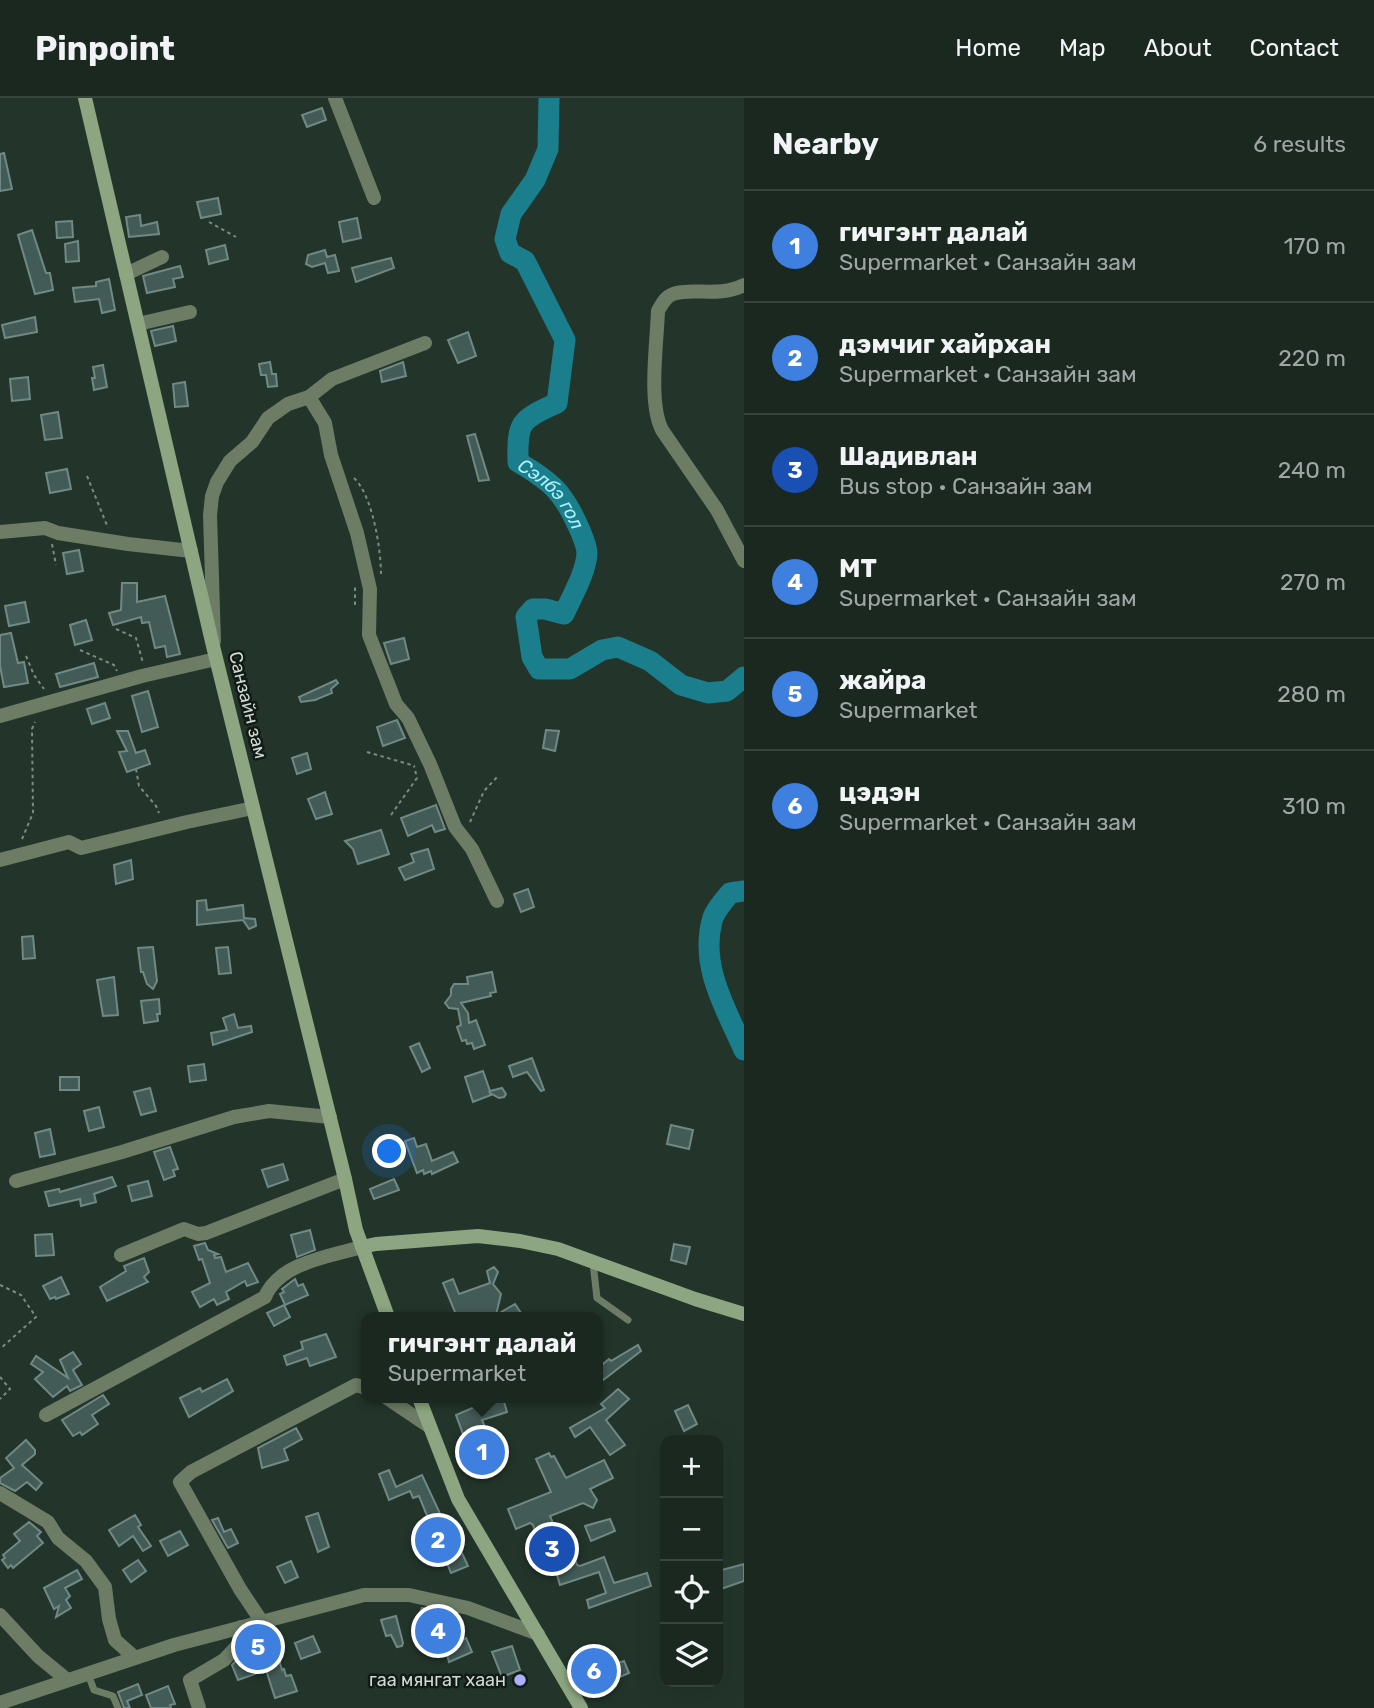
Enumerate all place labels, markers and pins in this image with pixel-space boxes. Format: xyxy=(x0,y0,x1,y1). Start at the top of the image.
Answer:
pin: 1 xyxy=(459,1426,505,1478)
pin: 2 xyxy=(415,1514,461,1566)
pin: 3 xyxy=(529,1523,575,1575)
pin: 4 xyxy=(415,1605,461,1657)
pin: 5 xyxy=(235,1621,281,1673)
pin: 6 xyxy=(571,1645,617,1697)
place label: гаа мянгат хаан xyxy=(369,1669,506,1691)
marker: гаа мянгат хаан xyxy=(512,1672,528,1688)

